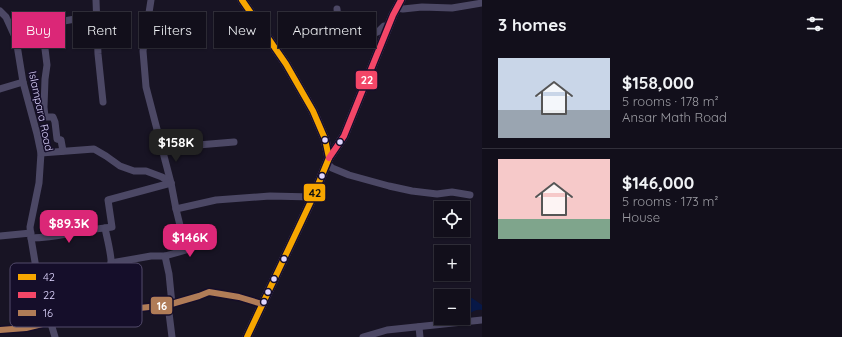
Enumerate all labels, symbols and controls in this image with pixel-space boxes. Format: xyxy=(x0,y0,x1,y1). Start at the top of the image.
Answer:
chip: Buy xyxy=(12,12,65,48)
chip: Rent xyxy=(73,12,131,48)
chip: Filters xyxy=(139,12,206,48)
chip: New xyxy=(214,12,270,48)
chip: Apartment xyxy=(278,12,376,48)
icon: filters xyxy=(804,13,826,35)
text: 3 homes xyxy=(498,14,566,35)
street label: Islampara Road xyxy=(26,70,56,152)
line badge: 22 xyxy=(355,70,378,90)
text: $158,000 xyxy=(622,72,694,93)
text: 22 xyxy=(361,73,373,87)
icon: home xyxy=(530,74,578,122)
text: 5 rooms · 178 m² xyxy=(622,93,719,109)
text: Ansar Math Road xyxy=(622,109,727,125)
pin: $158K xyxy=(148,129,204,163)
text: $158K xyxy=(158,134,194,150)
unlabelled marker xyxy=(320,135,330,145)
unlabelled marker xyxy=(335,137,345,147)
unlabelled marker xyxy=(317,171,327,181)
text: $146,000 xyxy=(622,172,694,193)
icon: home xyxy=(530,175,578,223)
line badge: 42 xyxy=(303,183,326,202)
text: 42 xyxy=(309,186,321,200)
text: 5 rooms · 173 m² xyxy=(622,193,718,209)
map controls xyxy=(434,201,470,325)
button: locate xyxy=(434,201,470,237)
text: House xyxy=(622,209,660,225)
pin: $89.3K xyxy=(36,210,102,244)
text: $89.3K xyxy=(49,215,89,231)
pin: $146K xyxy=(162,224,218,258)
text: $146K xyxy=(172,229,208,245)
button: + xyxy=(434,245,470,281)
unlabelled marker xyxy=(279,254,289,264)
legend xyxy=(10,263,142,327)
text: 42 xyxy=(43,270,55,284)
unlabelled marker xyxy=(269,274,279,284)
unlabelled marker xyxy=(263,287,273,297)
text: 22 xyxy=(43,288,55,302)
button: − xyxy=(434,289,470,325)
line badge: 16 xyxy=(150,296,173,315)
unlabelled marker xyxy=(259,297,269,307)
text: 16 xyxy=(157,299,167,313)
text: 16 xyxy=(43,306,53,320)

